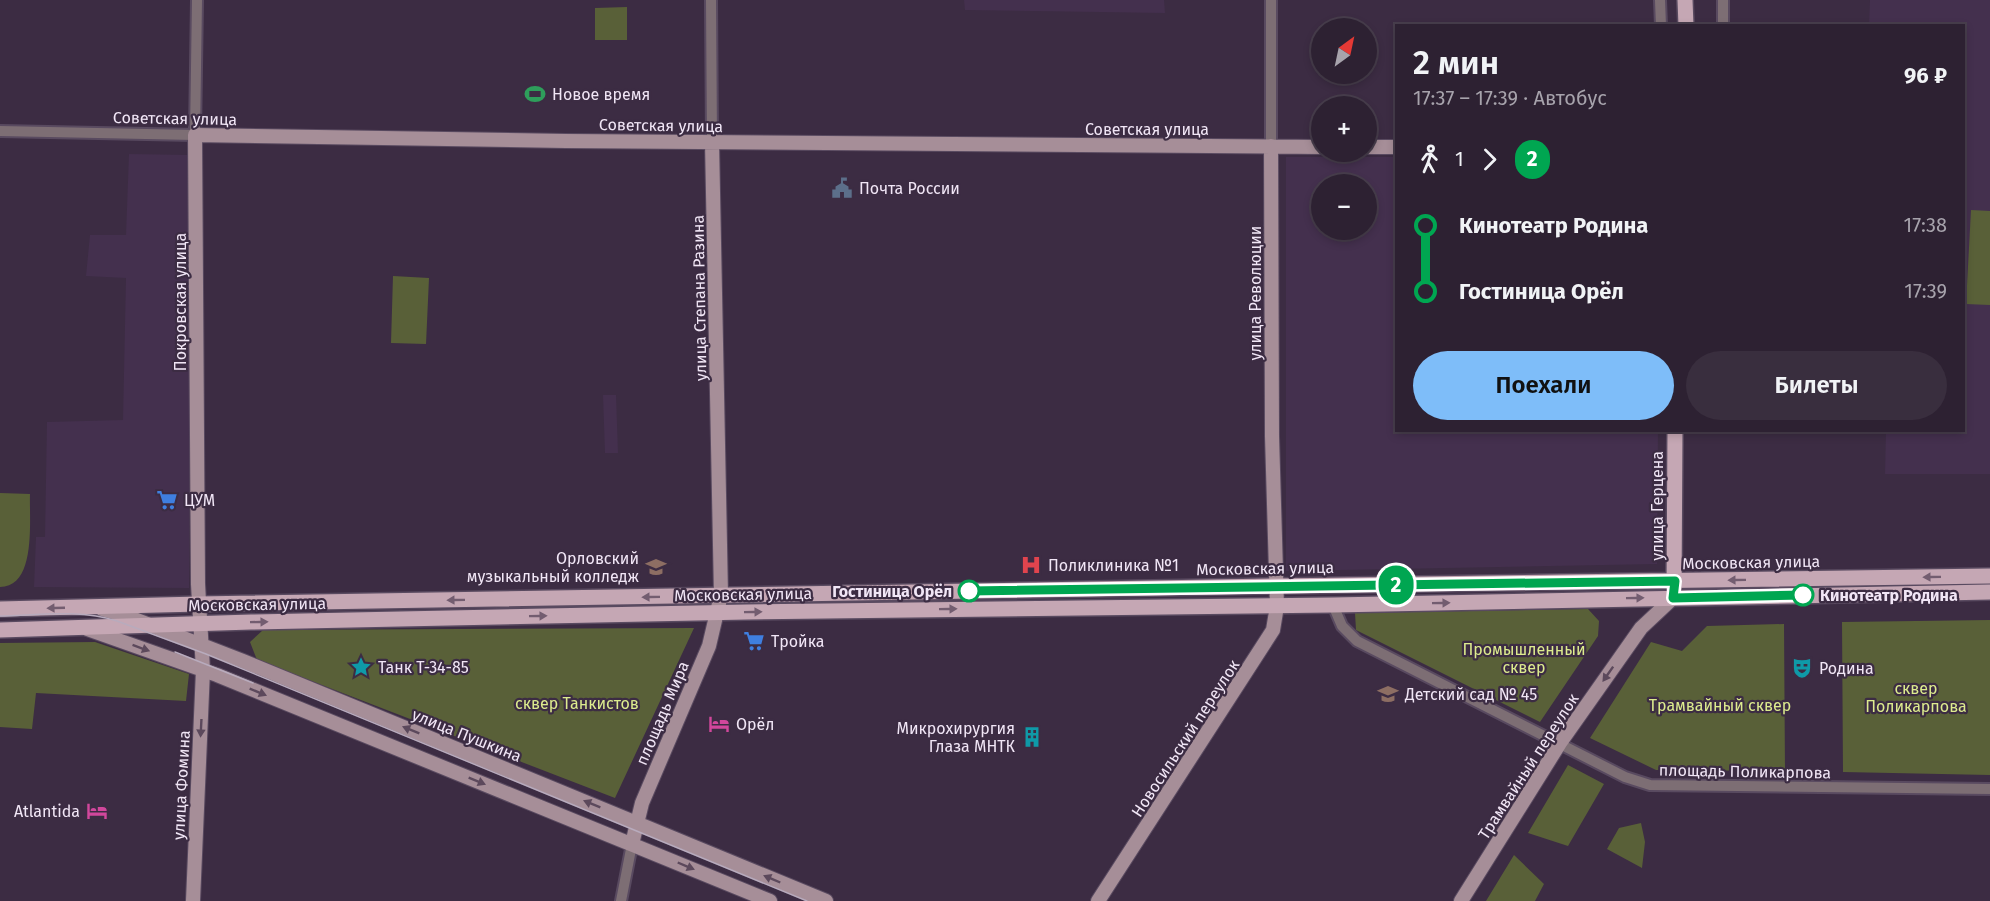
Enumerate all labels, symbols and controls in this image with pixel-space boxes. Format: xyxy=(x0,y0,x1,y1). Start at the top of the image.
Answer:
north arrow xyxy=(1311,18,1377,84)
map controls xyxy=(1311,18,1377,240)
text: 2 мин xyxy=(1413,43,1499,83)
text: 96 ₽ xyxy=(1904,62,1947,89)
sports icon: Новое время xyxy=(523,82,547,106)
place label: Новое время xyxy=(552,85,650,104)
text: 17:37 – 17:39 · Автобус xyxy=(1413,86,1607,110)
button: + xyxy=(1311,96,1377,162)
street label: Советская улица xyxy=(113,108,237,129)
street label: Советская улица xyxy=(599,115,723,136)
street label: Советская улица xyxy=(1085,120,1209,139)
icon: walk xyxy=(1413,143,1446,176)
icon: forward xyxy=(1473,143,1506,176)
text: 2 xyxy=(1527,146,1538,172)
text: 1 xyxy=(1455,147,1464,171)
button: − xyxy=(1311,174,1377,240)
public building icon: Почта России xyxy=(830,176,854,200)
place label: Почта России xyxy=(859,179,960,198)
text: Кинотеатр Родина xyxy=(1459,212,1648,239)
text: 17:38 xyxy=(1903,213,1947,237)
street label: улица Степана Разина xyxy=(689,215,710,381)
street label: улица Революции xyxy=(1246,226,1265,360)
street label: Покровская улица xyxy=(171,233,190,371)
text: Гостиница Орёл xyxy=(1459,278,1624,305)
text: 17:39 xyxy=(1904,279,1947,303)
button: Поехали xyxy=(1413,351,1674,420)
button: Билеты xyxy=(1686,351,1947,420)
street label: улица Герцена xyxy=(1648,451,1667,561)
supermarket icon: ЦУМ xyxy=(155,488,179,512)
place label: ЦУМ xyxy=(184,491,215,510)
place label: Орловский музыкальный колледж xyxy=(467,549,639,586)
street label: Московская улица xyxy=(1682,552,1820,573)
hospital icon: Поликлиника №1 xyxy=(1019,553,1043,577)
school or university icon: Орловский музыкальный колледж xyxy=(644,555,668,579)
place label: Поликлиника №1 xyxy=(1048,556,1179,575)
street label: Московская улица xyxy=(1196,558,1334,579)
line badge: 2 xyxy=(1376,566,1416,604)
text: 2 xyxy=(1391,572,1401,598)
one-way arrow xyxy=(1922,572,1941,582)
one-way arrow xyxy=(1727,575,1746,585)
marker: Гостиница Орёл xyxy=(958,580,980,602)
place label: Гостиница Орёл xyxy=(832,582,952,601)
street label: Московская улица xyxy=(674,584,812,605)
marker: Кинотеатр Родина xyxy=(1792,584,1814,606)
place label: Кинотеатр Родина xyxy=(1820,586,1958,605)
one-way arrow xyxy=(641,592,660,602)
street label: Московская улица xyxy=(188,594,326,615)
one-way arrow xyxy=(1626,594,1645,603)
one-way arrow xyxy=(446,595,465,605)
one-way arrow xyxy=(1431,598,1450,608)
one-way arrow xyxy=(47,603,66,613)
one-way arrow xyxy=(939,604,958,614)
one-way arrow xyxy=(744,607,763,617)
one-way arrow xyxy=(528,611,547,621)
one-way arrow xyxy=(249,617,268,627)
supermarket icon: Тройка xyxy=(742,629,766,653)
place label: Тройка xyxy=(771,632,825,651)
park label: Промышленный сквер xyxy=(1462,640,1586,677)
one-way arrow xyxy=(132,643,150,653)
place icon: Танк Т-34-85 xyxy=(349,655,373,679)
street label: Новосильский переулок xyxy=(1127,656,1244,820)
theatre icon: Родина xyxy=(1790,656,1814,680)
place label: Танк Т-34-85 xyxy=(378,658,469,677)
street label: площадь Мира xyxy=(632,658,693,768)
place label: Родина xyxy=(1819,659,1874,678)
one-way arrow xyxy=(1602,666,1614,682)
park label: сквер Поликарпова xyxy=(1865,679,1967,716)
school or university icon: Детский сад № 45 xyxy=(1376,682,1400,706)
place label: Детский сад № 45 xyxy=(1404,685,1537,704)
one-way arrow xyxy=(249,687,267,697)
street label: Трамвайный переулок xyxy=(1474,689,1583,843)
park label: сквер Танкистов xyxy=(515,694,639,713)
park label: Трамвайный сквер xyxy=(1649,696,1791,715)
street label: улица Пушкина xyxy=(409,705,524,766)
hotel icon: Орёл xyxy=(707,712,731,736)
place label: Орёл xyxy=(736,715,774,734)
one-way arrow xyxy=(196,719,205,738)
place label: Микрохирургия Глаза МНТК xyxy=(896,719,1016,756)
one-way arrow xyxy=(402,725,420,734)
building icon: Микрохирургия Глаза МНТК xyxy=(1020,725,1044,749)
street label: улица Фомина xyxy=(169,730,194,840)
street label: площадь Поликарпова xyxy=(1659,760,1831,783)
one-way arrow xyxy=(469,776,487,786)
hotel icon: Atlantida xyxy=(85,799,109,823)
one-way arrow xyxy=(582,799,600,809)
place label: Atlantida xyxy=(14,802,80,821)
one-way arrow xyxy=(677,862,695,871)
one-way arrow xyxy=(762,874,780,884)

